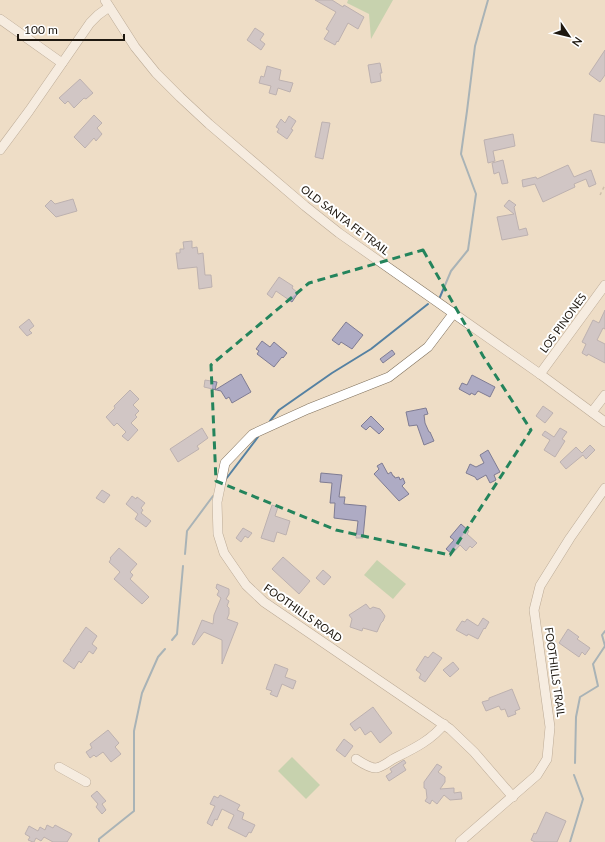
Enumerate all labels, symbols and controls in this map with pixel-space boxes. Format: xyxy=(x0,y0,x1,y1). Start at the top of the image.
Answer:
scale bar xyxy=(18,16,124,42)
north arrow xyxy=(549,16,589,56)
text: 100 m xyxy=(24,22,58,37)
text: N xyxy=(570,35,585,49)
street label: OLD SANTA FE TRAIL xyxy=(298,182,392,257)
street label: LOS PINONES xyxy=(537,290,589,355)
street label: FOOTHILLS ROAD xyxy=(262,581,345,644)
street label: FOOTHILLS TRAIL xyxy=(543,626,568,718)

